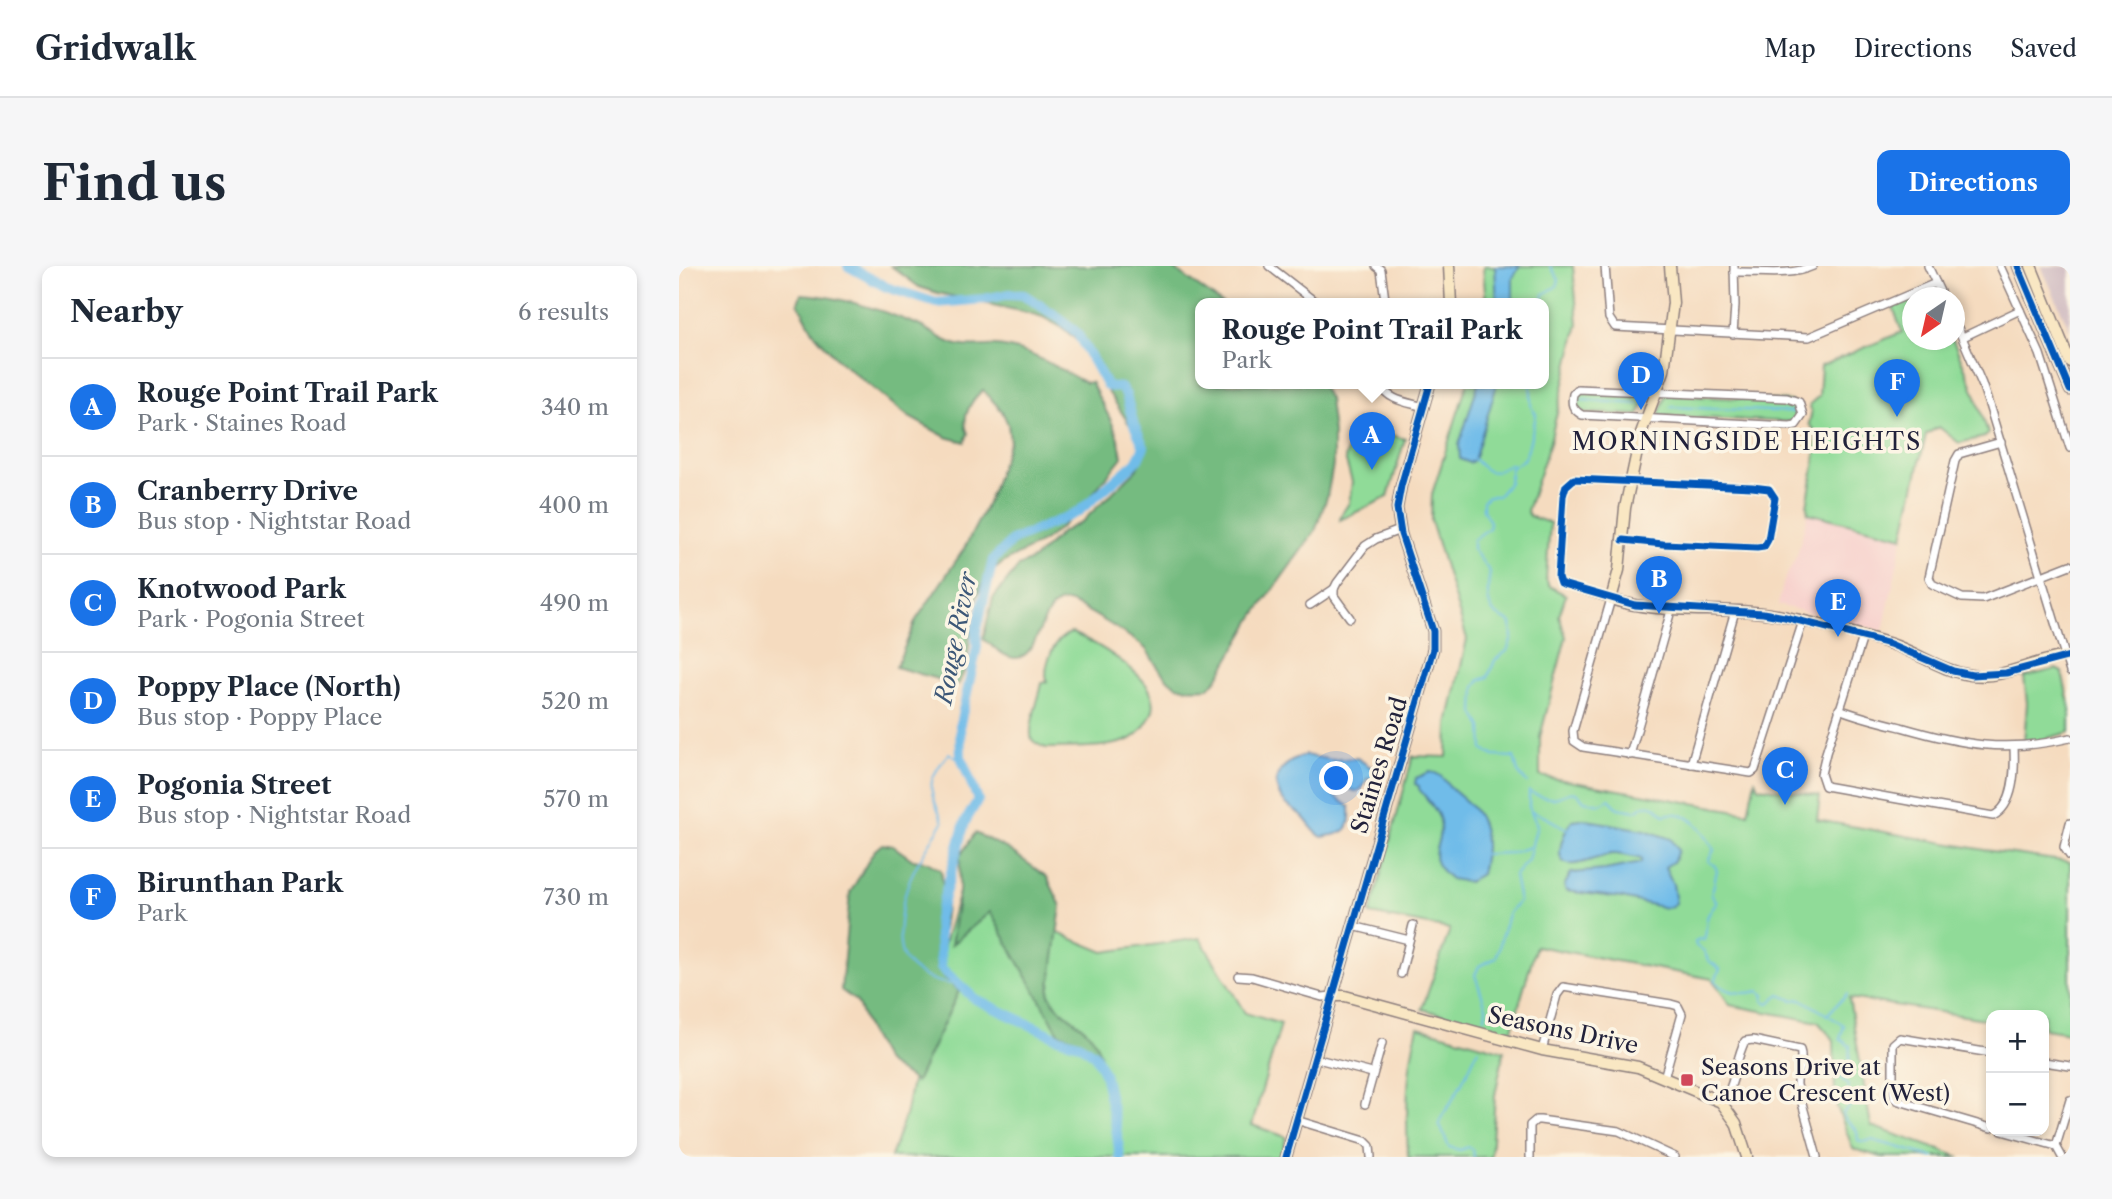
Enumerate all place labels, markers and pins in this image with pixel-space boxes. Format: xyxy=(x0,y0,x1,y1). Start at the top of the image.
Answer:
pin: D xyxy=(1618,352,1664,410)
pin: F xyxy=(1874,359,1920,417)
pin: A xyxy=(1349,412,1395,470)
pin: B xyxy=(1636,556,1682,614)
pin: E xyxy=(1815,579,1861,637)
pin: C xyxy=(1762,747,1808,805)
place label: Seasons Drive at Canoe Crescent (West) xyxy=(1701,1053,1950,1107)
marker: Seasons Drive at Canoe Crescent (West) xyxy=(1679,1072,1695,1088)

